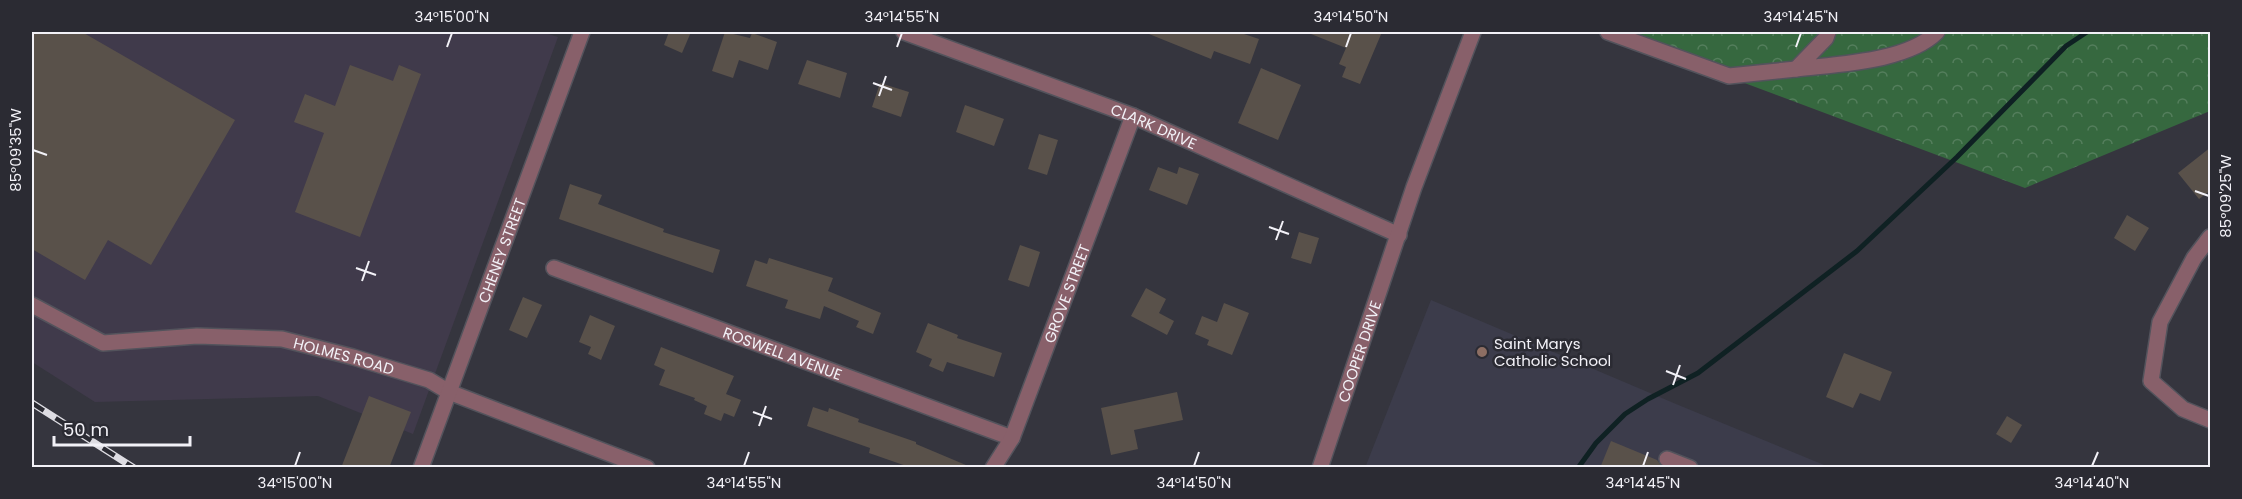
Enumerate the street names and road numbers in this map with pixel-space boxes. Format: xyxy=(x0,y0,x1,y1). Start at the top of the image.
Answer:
street label: CLARK DRIVE xyxy=(1108,98,1200,154)
street label: CHENEY STREET xyxy=(472,195,530,306)
street label: GROVE STREET xyxy=(1038,241,1094,346)
street label: COOPER DRIVE xyxy=(1332,298,1386,405)
street label: ROSWELL AVENUE xyxy=(720,321,845,385)
street label: HOLMES ROAD xyxy=(291,332,397,379)

